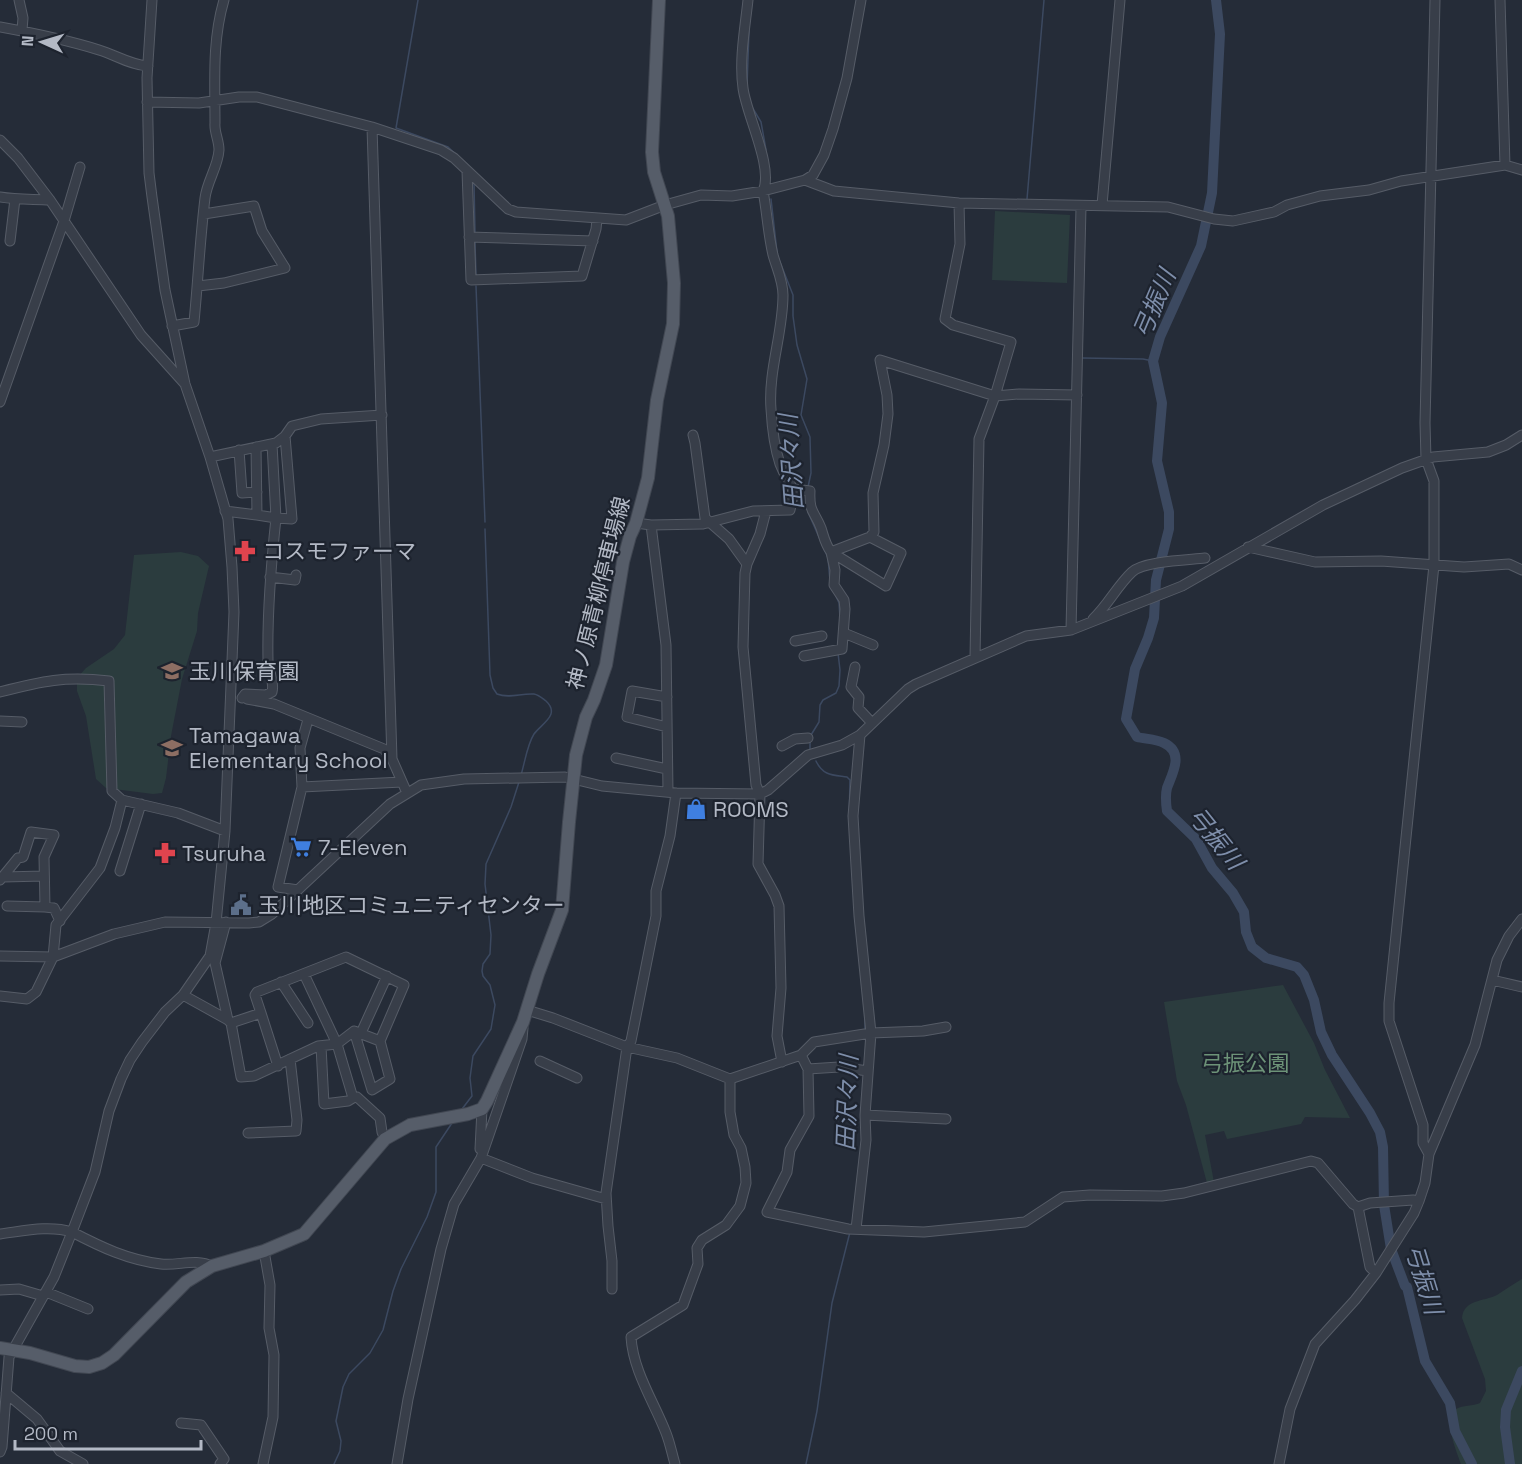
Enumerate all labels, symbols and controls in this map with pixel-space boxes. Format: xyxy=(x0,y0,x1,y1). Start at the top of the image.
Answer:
north arrow xyxy=(12,12,72,72)
text: N xyxy=(17,35,38,47)
water label: 弓振川 xyxy=(1126,262,1184,343)
water label: 田沢々川 xyxy=(772,410,810,511)
street label: 神ノ原青柳停車場線 xyxy=(560,494,636,692)
place label: コスモファーマ xyxy=(262,537,416,565)
pharmacy icon: コスモファーマ xyxy=(233,539,257,563)
place label: 玉川保育園 xyxy=(189,657,299,685)
school or university icon: 玉川保育園 xyxy=(160,659,184,683)
place label: Tamagawa Elementary School xyxy=(189,721,388,774)
school or university icon: Tamagawa Elementary School xyxy=(160,736,184,760)
place label: ROOMS xyxy=(713,795,789,823)
shop icon: ROOMS xyxy=(684,797,708,821)
water label: 弓振川 xyxy=(1181,800,1253,878)
place label: 7-Eleven xyxy=(318,833,407,861)
supermarket icon: 7-Eleven xyxy=(289,835,313,859)
place label: Tsuruha xyxy=(182,839,266,867)
pharmacy icon: Tsuruha xyxy=(153,841,177,865)
place label: 玉川地区コミュニティセンター xyxy=(258,891,565,919)
public building icon: 玉川地区コミュニティセンター xyxy=(229,893,253,917)
park label: 弓振公園 xyxy=(1201,1049,1289,1077)
water label: 田沢々川 xyxy=(830,1051,864,1152)
water label: 弓振川 xyxy=(1399,1240,1450,1321)
scale bar xyxy=(15,1413,201,1451)
text: 200 m xyxy=(24,1422,78,1445)

